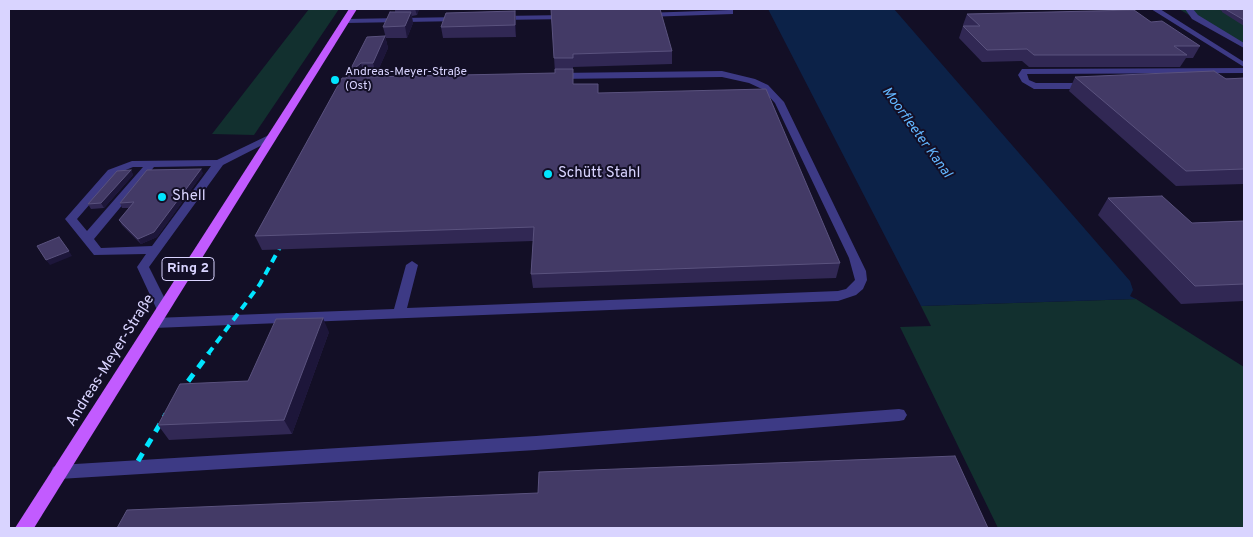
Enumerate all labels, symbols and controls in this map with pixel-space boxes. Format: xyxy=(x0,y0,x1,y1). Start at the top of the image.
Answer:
place label: Andreas-Meyer-Straße (Ost) xyxy=(345,66,467,94)
marker: Andreas-Meyer-Straße (Ost) xyxy=(329,74,341,86)
water label: Moorfleeter Kanal xyxy=(877,84,955,182)
place label: Schütt Stahl xyxy=(558,165,640,183)
marker: Schütt Stahl xyxy=(542,168,554,180)
place label: Shell xyxy=(172,188,206,206)
marker: Shell xyxy=(156,191,168,203)
road number: Ring 2 xyxy=(162,258,214,280)
street label: Andreas-Meyer-Straße xyxy=(63,292,159,430)

